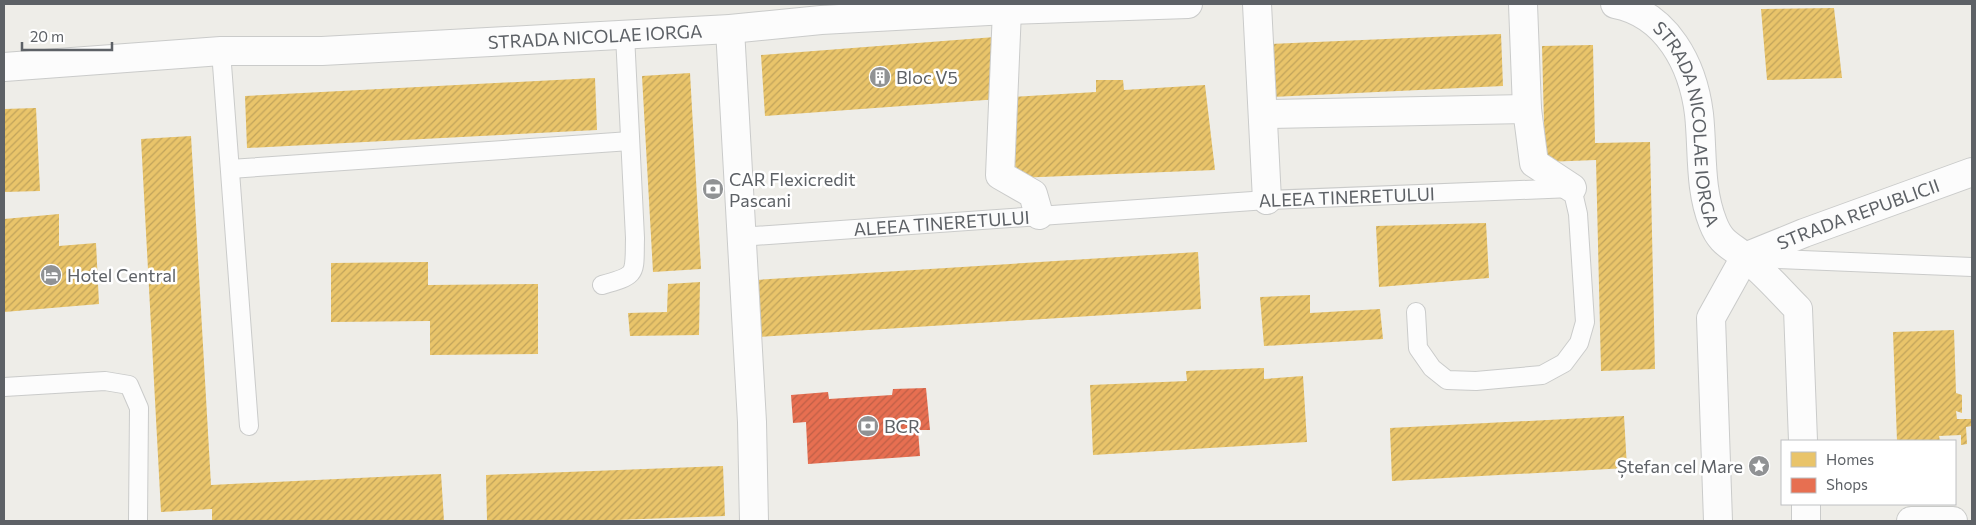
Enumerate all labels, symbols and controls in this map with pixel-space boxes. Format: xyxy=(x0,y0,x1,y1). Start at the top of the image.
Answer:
street label: STRADA NICOLAE IORGA xyxy=(1649,16,1724,229)
scale bar xyxy=(22,20,112,52)
street label: STRADA NICOLAE IORGA xyxy=(487,20,703,53)
text: 20 m xyxy=(30,27,64,45)
building icon: Bloc V5 xyxy=(868,65,892,89)
place label: Bloc V5 xyxy=(896,66,958,88)
place label: CAR Flexicredit Pascani xyxy=(729,168,856,211)
street label: STRADA REPUBLICII xyxy=(1773,174,1942,254)
bank icon: CAR Flexicredit Pascani xyxy=(701,177,725,201)
street label: ALEEA TINERETULUI xyxy=(1258,182,1435,212)
street label: ALEEA TINERETULUI xyxy=(853,206,1030,240)
hotel icon: Hotel Central xyxy=(39,263,63,287)
place label: Hotel Central xyxy=(67,264,176,286)
bank icon: BCR xyxy=(856,414,880,438)
place label: BCR xyxy=(884,415,920,437)
legend xyxy=(1781,440,1956,505)
text: Homes xyxy=(1826,450,1874,468)
place icon: Ștefan cel Mare xyxy=(1747,454,1771,478)
place label: Ștefan cel Mare xyxy=(1617,455,1743,478)
text: Shops xyxy=(1826,475,1868,493)

